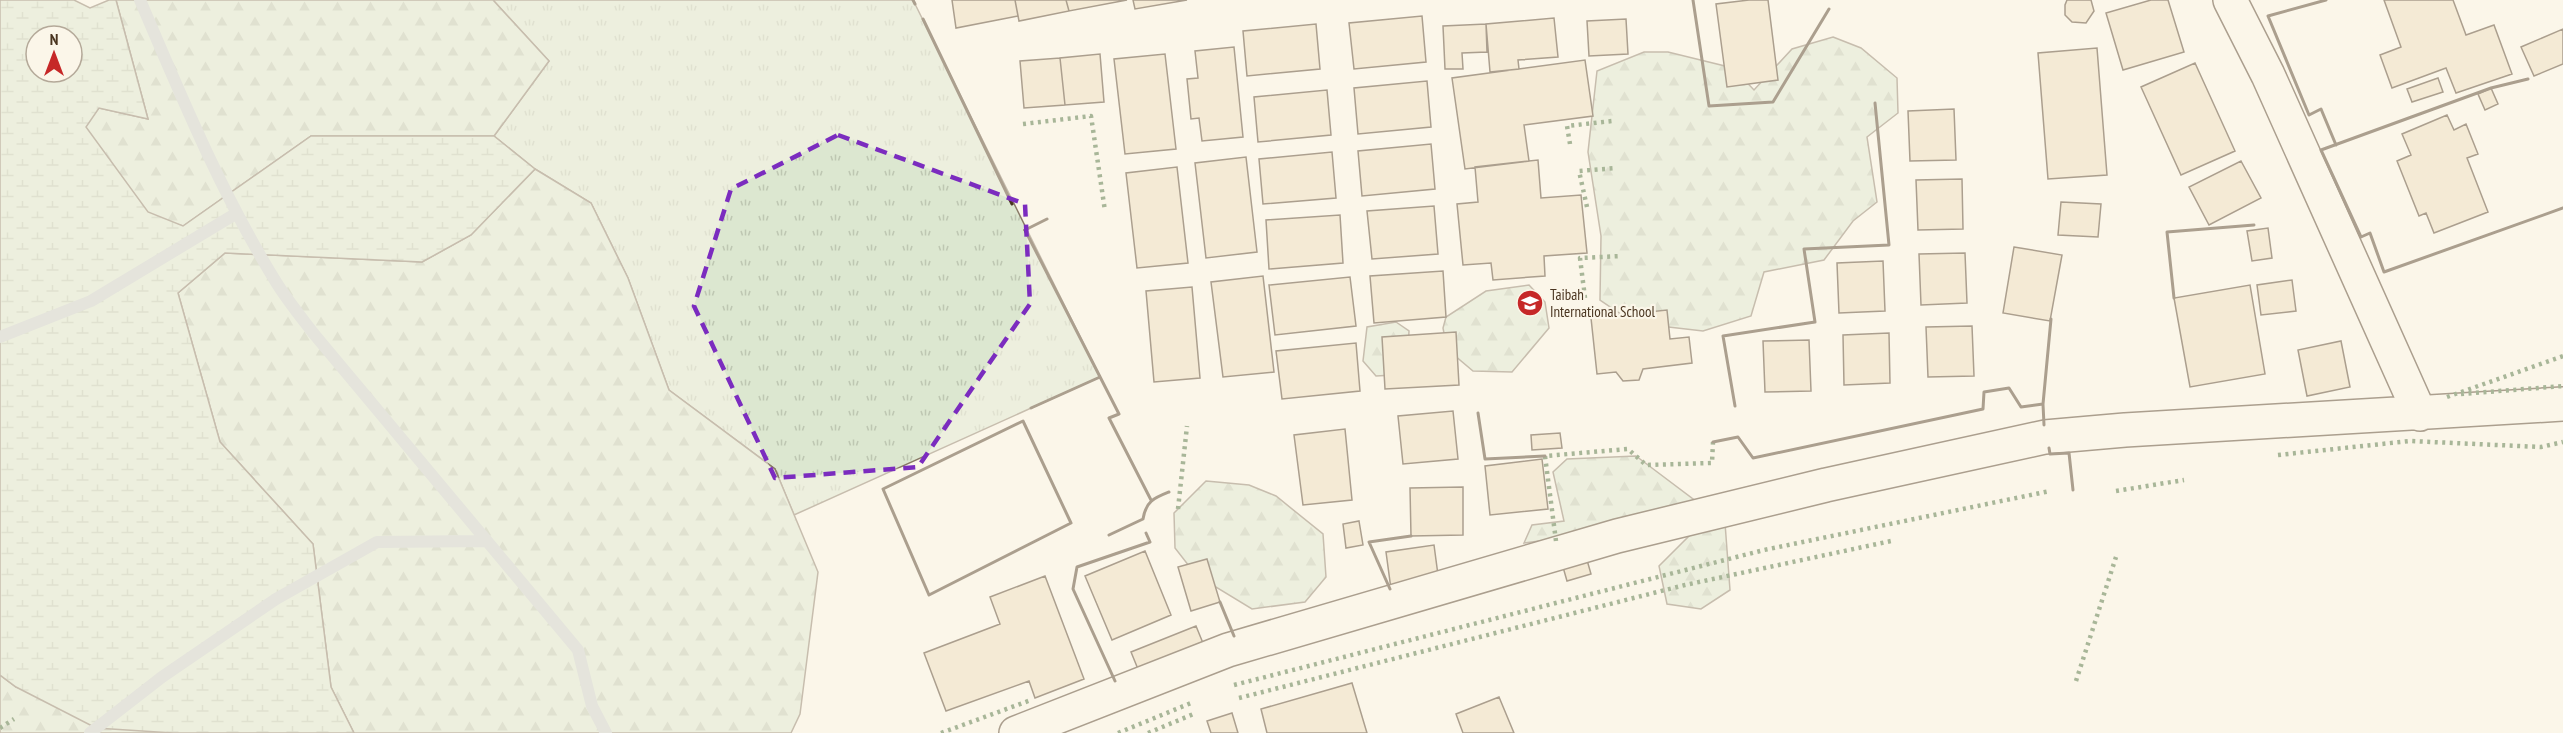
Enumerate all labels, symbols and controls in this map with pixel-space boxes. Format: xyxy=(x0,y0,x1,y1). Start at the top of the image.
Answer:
north arrow xyxy=(24,24,84,84)
text: N xyxy=(50,29,58,49)
place label: Taibah International School xyxy=(1550,285,1655,321)
school or university icon: Taibah International School xyxy=(1515,288,1545,318)

